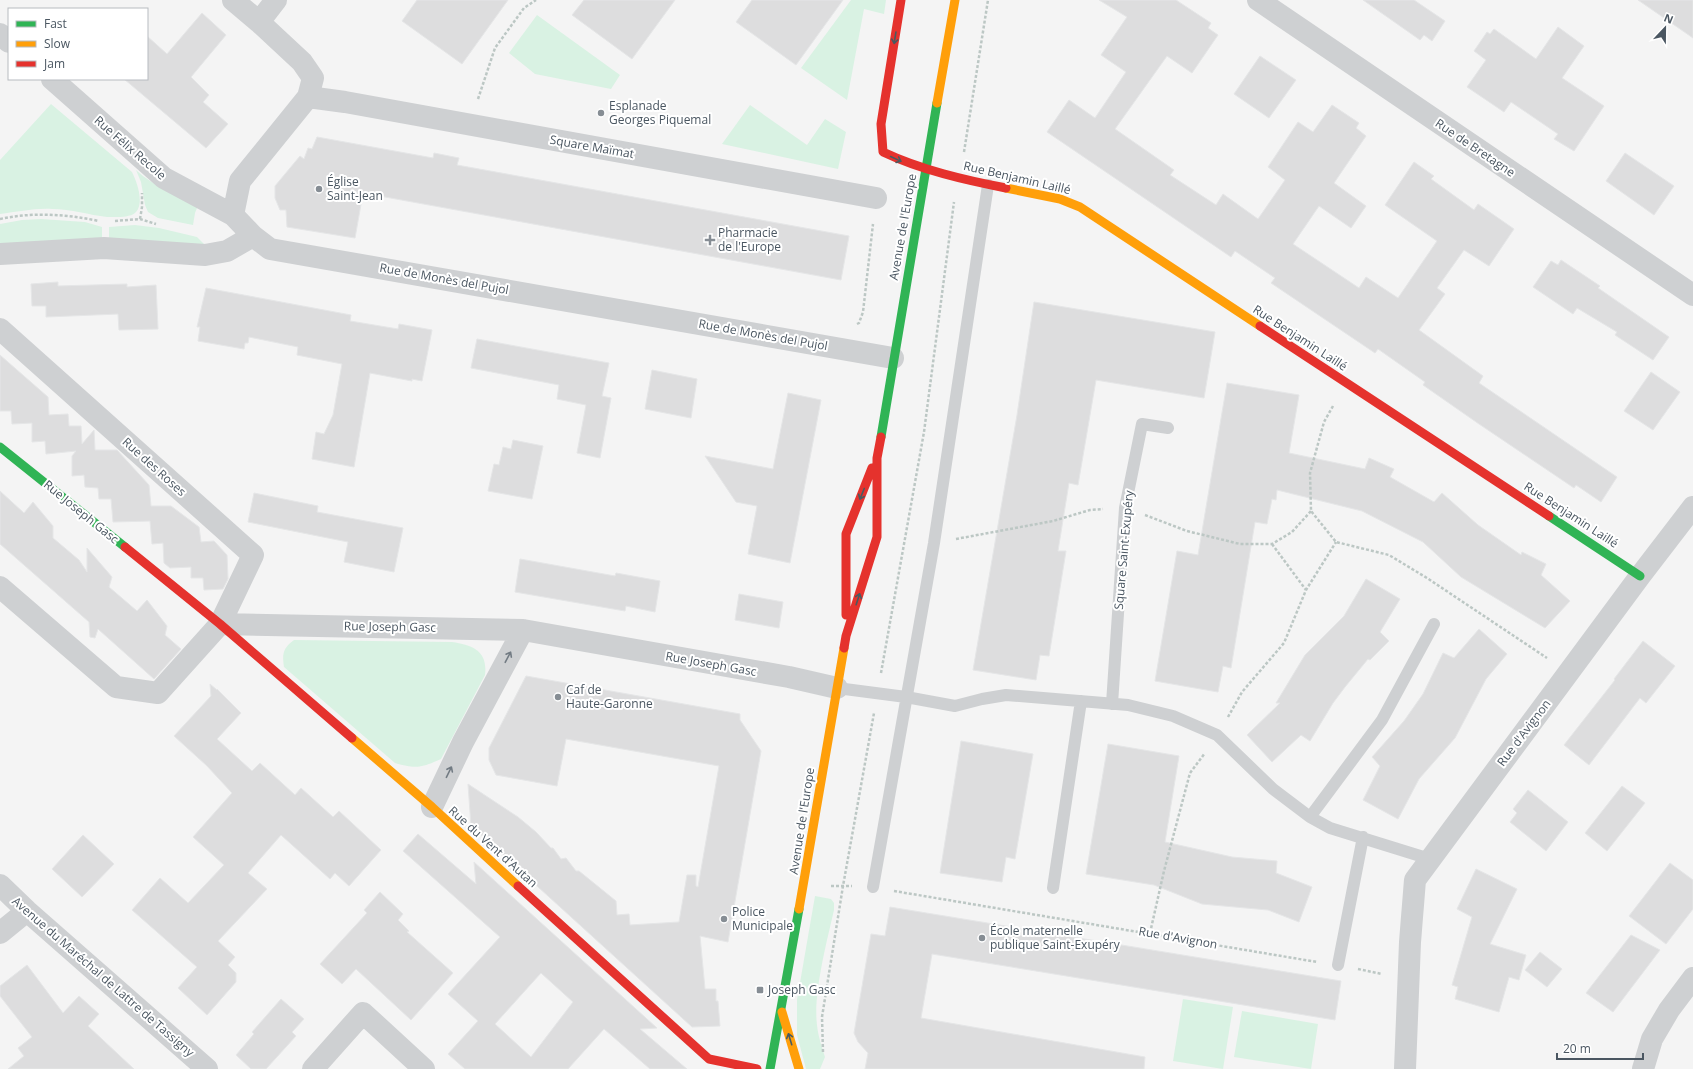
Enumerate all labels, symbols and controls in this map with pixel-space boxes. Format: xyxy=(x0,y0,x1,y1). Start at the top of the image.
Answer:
legend xyxy=(8,8,148,80)
north arrow xyxy=(1645,8,1685,48)
text: N xyxy=(1662,10,1676,27)
text: Fast xyxy=(44,15,67,32)
one-way arrow xyxy=(891,32,899,45)
text: Slow xyxy=(44,35,71,52)
text: Jam xyxy=(43,55,65,72)
place label: Esplanade Georges Piquemal xyxy=(609,97,711,128)
marker: Esplanade Georges Piquemal xyxy=(596,108,606,118)
street label: Rue Félix Recole xyxy=(91,112,170,184)
street label: Rue de Bretagne xyxy=(1432,115,1519,181)
street label: Square Maïmat xyxy=(549,131,636,162)
one-way arrow xyxy=(890,156,902,163)
street label: Rue Benjamin Laillé xyxy=(962,157,1073,198)
street label: Avenue de l'Europe xyxy=(885,172,920,282)
place label: Église Saint-Jean xyxy=(327,173,383,204)
marker: Église Saint-Jean xyxy=(314,184,324,194)
place label: Pharmacie de l'Europe xyxy=(718,224,781,255)
marker: Pharmacie de l'Europe xyxy=(705,235,715,245)
street label: Rue de Monès del Pujol xyxy=(378,259,510,298)
street label: Rue Benjamin Laillé xyxy=(1250,301,1351,375)
street label: Rue de Monès del Pujol xyxy=(697,315,829,354)
street label: Rue des Roses xyxy=(119,433,190,500)
street label: Rue Joseph Gasc xyxy=(40,476,123,547)
street label: Rue Benjamin Laillé xyxy=(1521,478,1622,552)
one-way arrow xyxy=(858,487,865,499)
street label: Square Saint-Exupéry xyxy=(1110,489,1137,610)
one-way arrow xyxy=(855,592,862,605)
street label: Rue Joseph Gasc xyxy=(344,617,436,636)
street label: Rue Joseph Gasc xyxy=(664,647,758,680)
one-way arrow xyxy=(505,651,513,663)
place label: Caf de Haute-Garonne xyxy=(566,681,653,712)
marker: Caf de Haute-Garonne xyxy=(553,692,563,702)
street label: Rue d'Avignon xyxy=(1493,696,1554,770)
street label: Avenue de l'Europe xyxy=(785,766,818,876)
one-way arrow xyxy=(446,767,453,779)
street label: Rue du Vent d'Autan xyxy=(445,802,541,891)
street label: Avenue du Maréchal de Lattre de Tassigny xyxy=(9,893,199,1061)
place label: Police Municipale xyxy=(732,903,793,934)
marker: Police Municipale xyxy=(719,914,729,924)
place label: École maternelle publique Saint-Exupéry xyxy=(990,922,1121,953)
street label: Rue d'Avignon xyxy=(1137,922,1219,953)
marker: École maternelle publique Saint-Exupéry xyxy=(977,933,987,943)
place label: Joseph Gasc xyxy=(767,981,836,998)
marker: Joseph Gasc xyxy=(755,985,765,995)
one-way arrow xyxy=(786,1033,793,1046)
scale bar xyxy=(1557,1035,1643,1061)
text: 20 m xyxy=(1563,1040,1591,1057)

